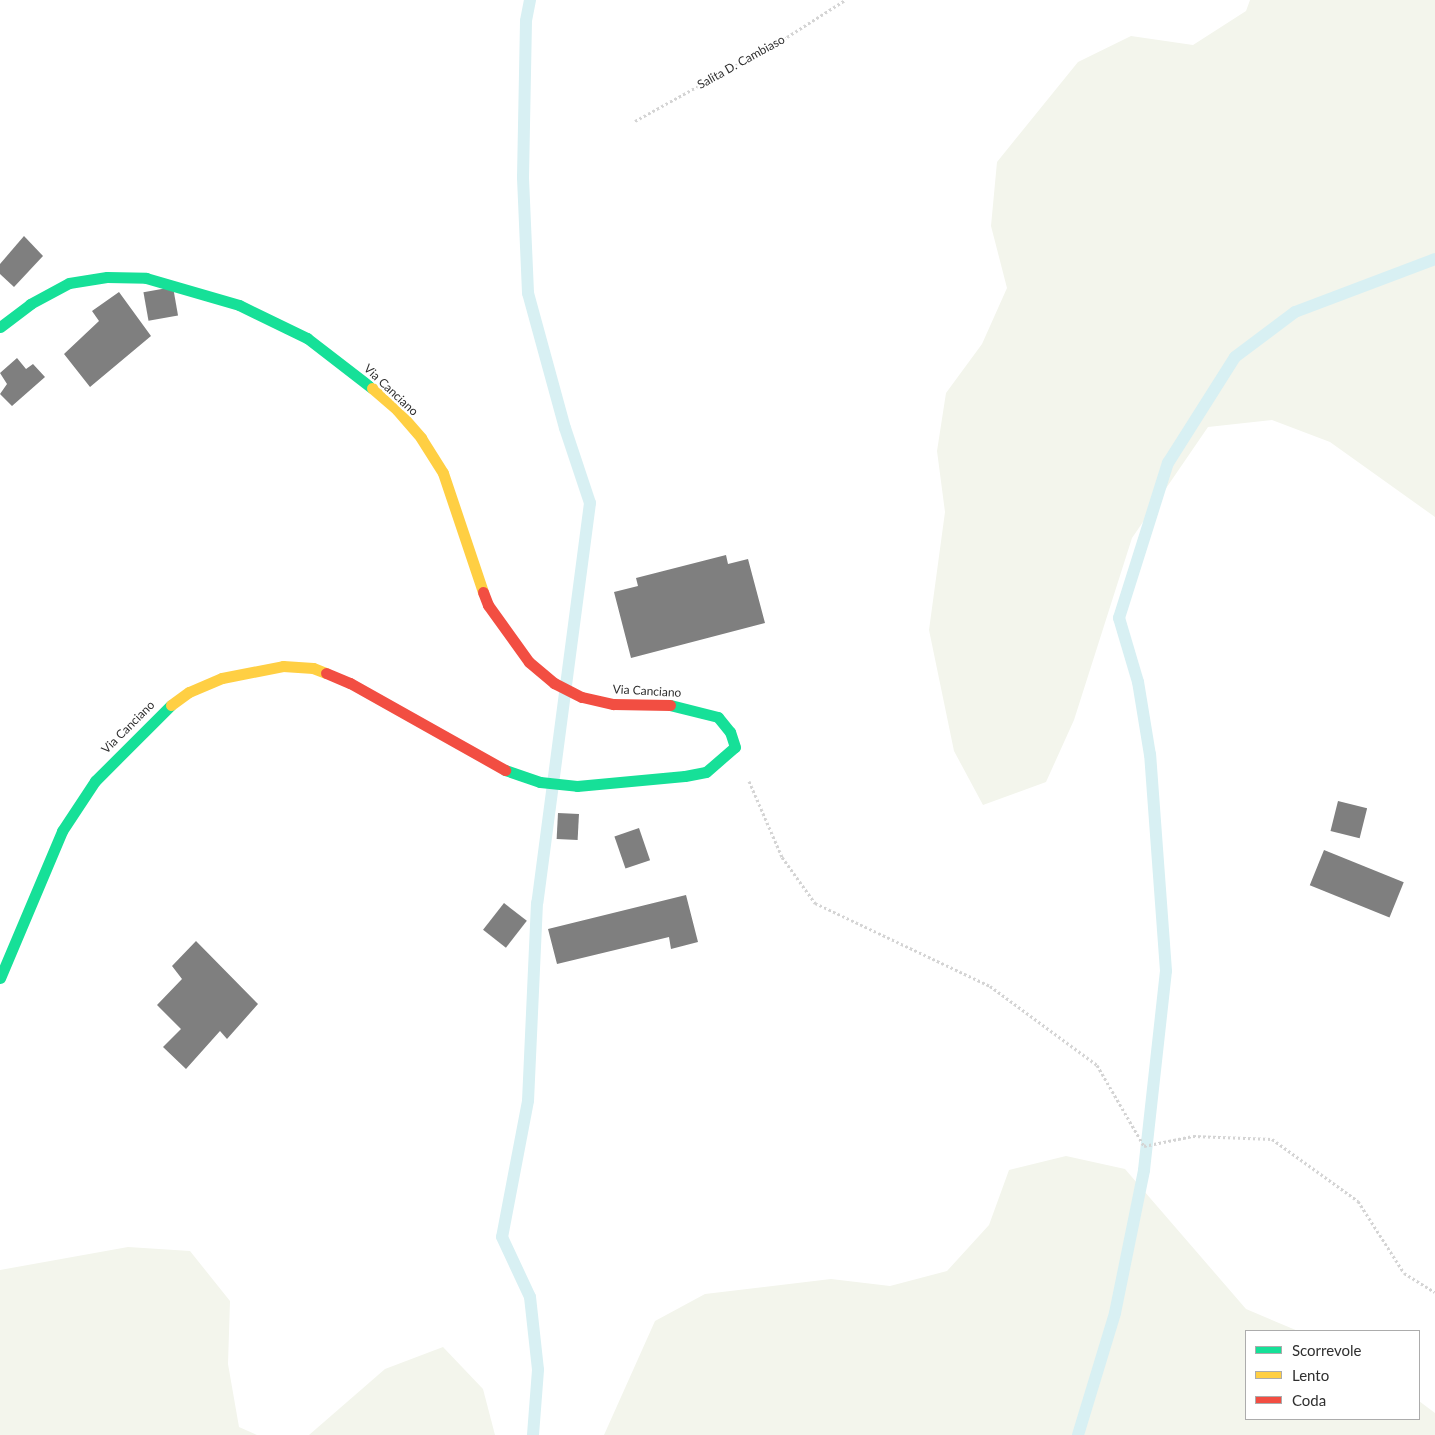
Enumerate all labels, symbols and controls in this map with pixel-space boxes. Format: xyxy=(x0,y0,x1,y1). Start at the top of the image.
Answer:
street label: Salita D. Cambiaso xyxy=(695,32,787,92)
street label: Via Canciano xyxy=(361,361,421,419)
street label: Via Canciano xyxy=(612,682,682,700)
street label: Via Canciano xyxy=(99,698,157,756)
legend xyxy=(1245,1330,1420,1420)
text: Scorrevole xyxy=(1292,1341,1362,1359)
text: Lento xyxy=(1292,1366,1329,1384)
text: Coda xyxy=(1292,1391,1326,1409)

